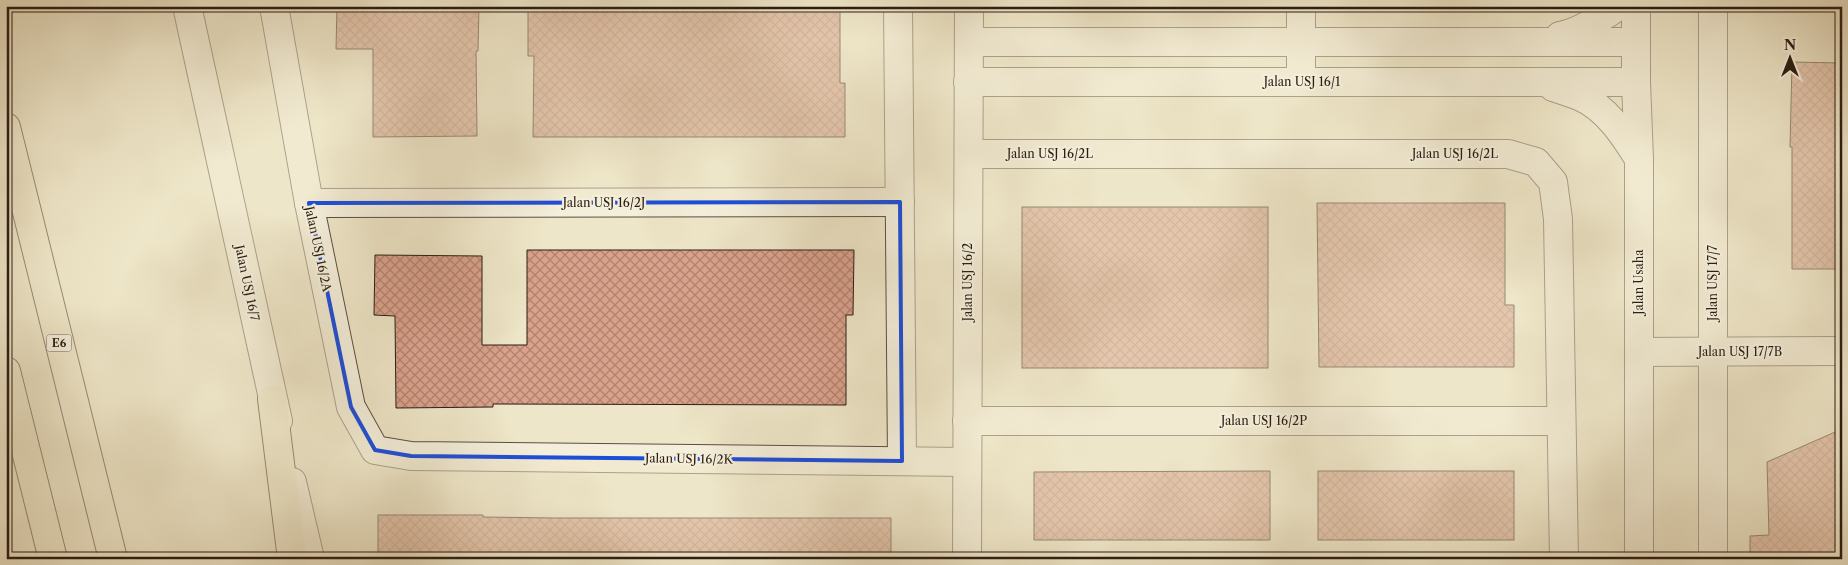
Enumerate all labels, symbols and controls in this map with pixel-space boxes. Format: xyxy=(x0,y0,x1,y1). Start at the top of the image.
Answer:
north arrow xyxy=(1766,32,1816,82)
text: N xyxy=(1784,36,1796,54)
street label: Jalan USJ 16/1 xyxy=(1262,74,1340,89)
street label: Jalan USJ 16/2L xyxy=(1005,146,1093,161)
street label: Jalan USJ 16/2L xyxy=(1410,146,1498,161)
street label: Jalan USJ 16/2J xyxy=(561,195,645,210)
street label: Jalan USJ 16/2A xyxy=(302,203,335,294)
street label: Jalan USJ 16/7 xyxy=(232,242,263,322)
street label: Jalan USJ 16/2 xyxy=(960,243,975,323)
street label: Jalan USJ 17/7 xyxy=(1705,245,1720,323)
street label: Jalan Usaha xyxy=(1631,249,1646,317)
road number: E6 xyxy=(46,334,72,352)
street label: Jalan USJ 17/7B xyxy=(1696,344,1782,359)
street label: Jalan USJ 16/2P xyxy=(1219,413,1307,428)
street label: Jalan USJ 16/2K xyxy=(643,450,734,467)

